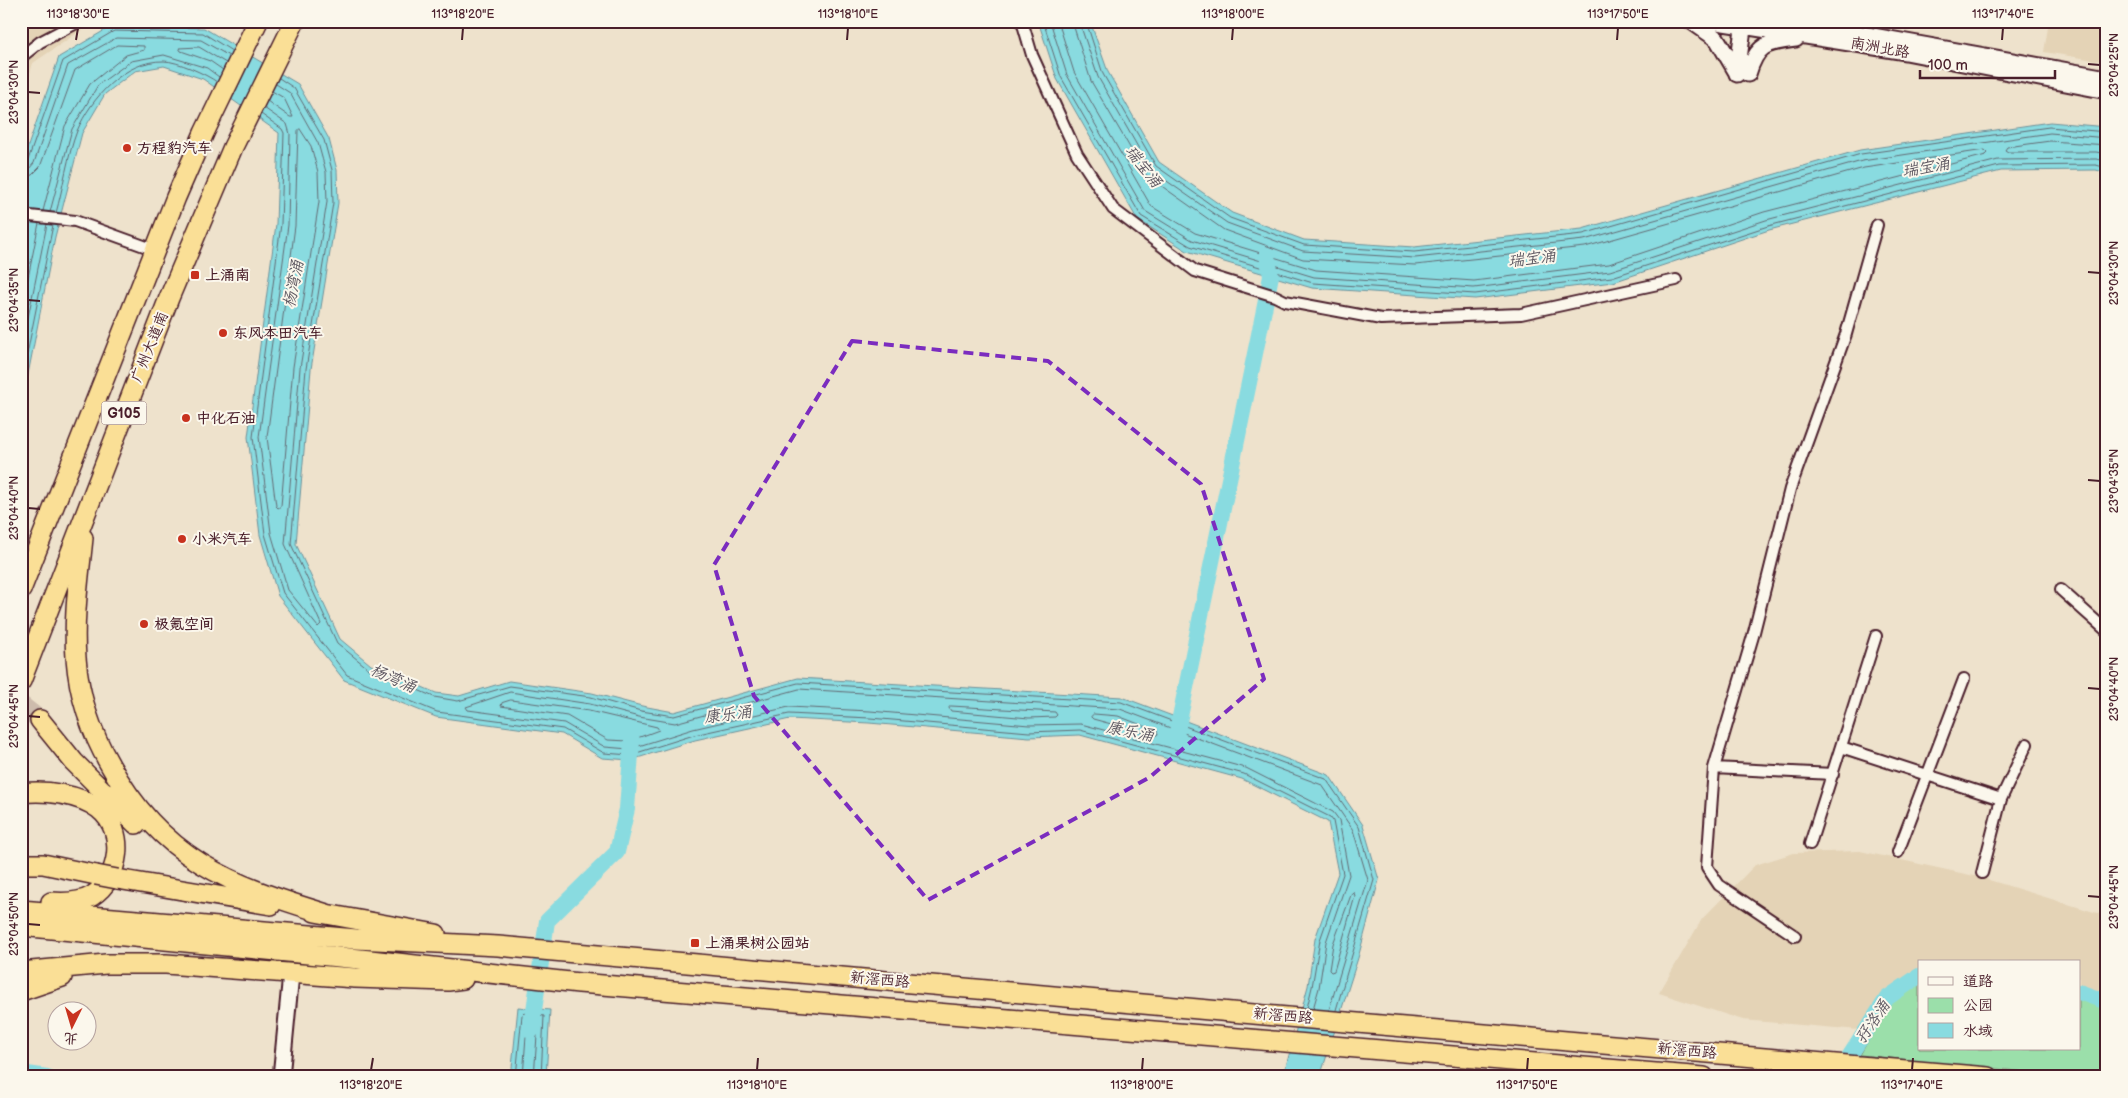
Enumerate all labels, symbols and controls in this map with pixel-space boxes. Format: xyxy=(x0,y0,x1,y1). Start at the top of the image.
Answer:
text: 113°18'30"E xyxy=(46,7,110,22)
text: 113°18'20"E xyxy=(432,7,494,22)
text: 113°18'10"E xyxy=(818,7,878,22)
text: 113°18'00"E xyxy=(1202,7,1264,22)
text: 113°17'50"E xyxy=(1587,7,1649,22)
text: 113°17'40"E xyxy=(1972,7,2034,22)
street label: 南洲北路 xyxy=(1849,33,1911,63)
text: 23°04'25"N xyxy=(2107,33,2122,97)
scale bar xyxy=(1920,48,2056,80)
text: 100 m xyxy=(1928,56,1968,75)
text: 23°04'30"N xyxy=(7,60,22,124)
place label: 方程豹汽车 xyxy=(137,139,212,158)
marker: 方程豹汽车 xyxy=(121,142,133,154)
water label: 瑞宝涌 xyxy=(1121,142,1166,193)
water label: 瑞宝涌 xyxy=(1901,154,1952,182)
text: 23°04'30"N xyxy=(2107,241,2122,305)
water label: 瑞宝涌 xyxy=(1507,247,1558,271)
water label: 杨湾涌 xyxy=(280,258,308,309)
place label: 上涌南 xyxy=(205,266,250,285)
text: 23°04'35"N xyxy=(7,268,22,332)
marker: 上涌南 xyxy=(189,269,201,281)
street label: 广州大道南 xyxy=(127,309,173,385)
place label: 东风本田汽车 xyxy=(233,324,323,343)
marker: 东风本田汽车 xyxy=(217,327,229,339)
road number: G105 xyxy=(102,402,146,424)
place label: 中化石油 xyxy=(196,409,256,428)
marker: 中化石油 xyxy=(180,412,192,424)
text: 23°04'35"N xyxy=(2107,449,2122,513)
text: 23°04'40"N xyxy=(7,476,22,540)
place label: 小米汽车 xyxy=(192,530,252,549)
marker: 小米汽车 xyxy=(176,533,188,545)
place label: 极氪空间 xyxy=(154,615,214,634)
marker: 极氪空间 xyxy=(138,618,150,630)
text: 23°04'40"N xyxy=(2107,657,2122,721)
water label: 杨湾涌 xyxy=(367,661,420,698)
text: 23°04'45"N xyxy=(7,684,22,748)
water label: 康乐涌 xyxy=(703,703,754,727)
water label: 康乐涌 xyxy=(1105,718,1156,746)
text: 23°04'45"N xyxy=(2107,865,2122,929)
text: 23°04'50"N xyxy=(7,892,22,956)
place label: 上涌果树公园站 xyxy=(705,934,810,953)
marker: 上涌果树公园站 xyxy=(689,937,701,949)
legend xyxy=(1918,960,2080,1050)
street label: 新滘西路 xyxy=(849,968,911,992)
text: 道路 xyxy=(1963,972,1993,991)
water label: 孖洛涌 xyxy=(1852,996,1895,1047)
text: 公园 xyxy=(1963,996,1993,1015)
north arrow xyxy=(48,1000,98,1050)
street label: 新滘西路 xyxy=(1252,1004,1314,1028)
text: 水域 xyxy=(1963,1022,1993,1041)
text: 北 xyxy=(63,1029,79,1048)
street label: 新滘西路 xyxy=(1656,1039,1718,1063)
text: 113°18'20"E xyxy=(340,1078,402,1093)
text: 113°18'10"E xyxy=(727,1078,787,1093)
text: 113°18'00"E xyxy=(1111,1078,1173,1093)
text: 113°17'50"E xyxy=(1496,1078,1558,1093)
text: 113°17'40"E xyxy=(1881,1078,1943,1093)

